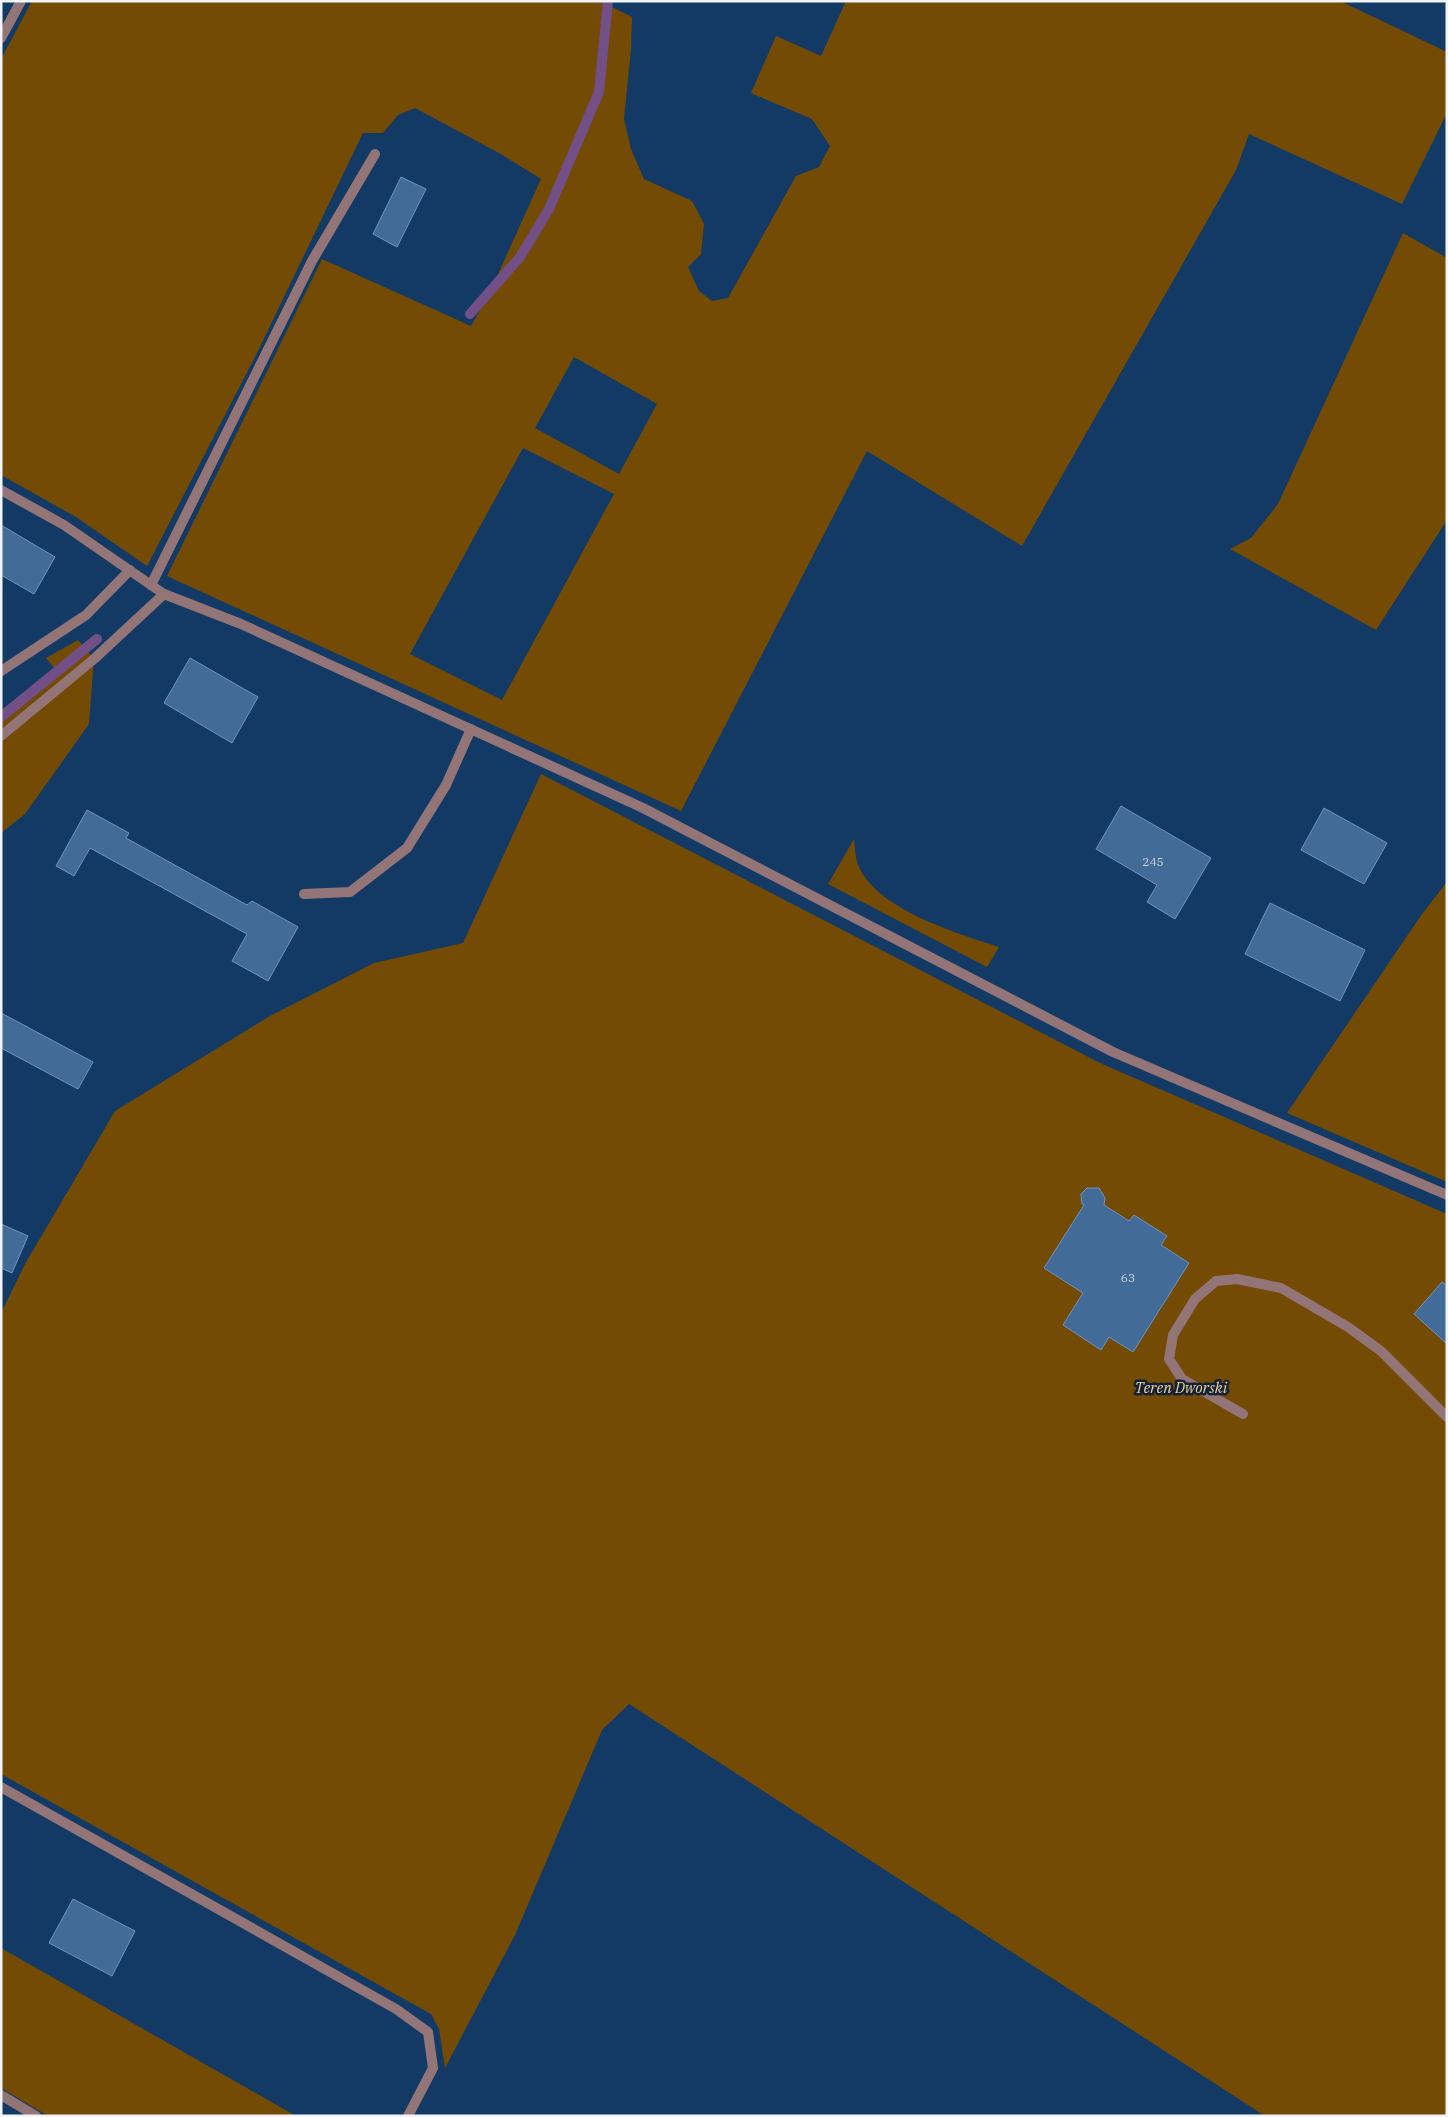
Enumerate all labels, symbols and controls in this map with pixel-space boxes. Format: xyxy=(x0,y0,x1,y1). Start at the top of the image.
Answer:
house number: 245 xyxy=(1142,854,1164,869)
house number: 63 xyxy=(1121,1270,1135,1285)
park label: Teren Dworski xyxy=(1135,1378,1228,1397)

